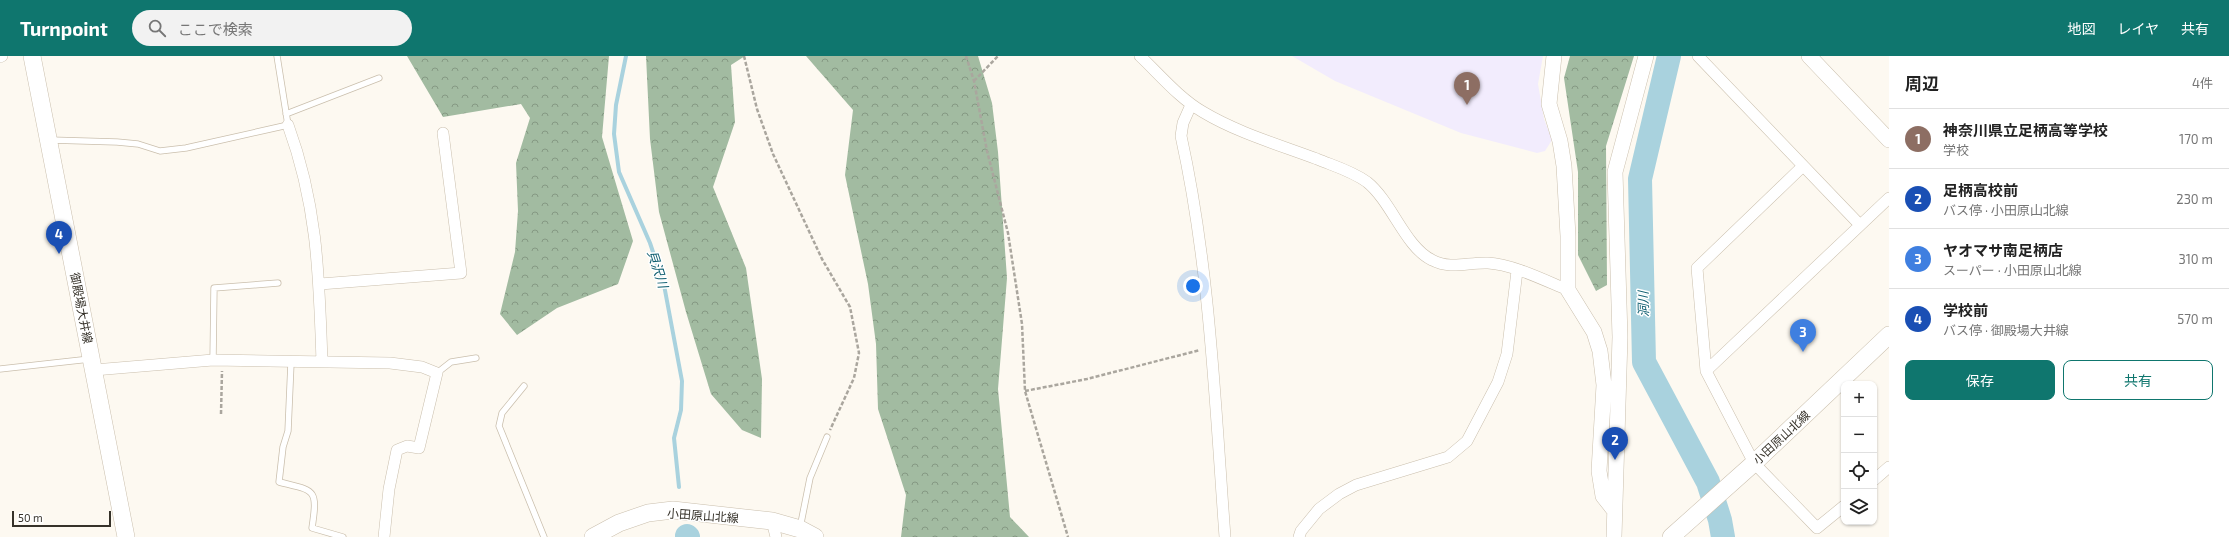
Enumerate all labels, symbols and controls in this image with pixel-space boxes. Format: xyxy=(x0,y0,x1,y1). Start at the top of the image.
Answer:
search box xyxy=(132,10,412,46)
text: Turnpoint xyxy=(20,17,108,40)
icon: search xyxy=(146,17,168,39)
text: ここで検索 xyxy=(178,20,253,38)
text: 地図 xyxy=(2067,20,2095,37)
text: レイヤ xyxy=(2117,20,2159,37)
text: 共有 xyxy=(2181,20,2209,37)
pin: 1 xyxy=(1454,72,1480,105)
text: 周辺 xyxy=(1905,73,1939,93)
text: 4件 xyxy=(2192,75,2213,91)
text: 神奈川県立足柄高等学校 xyxy=(1943,121,2108,139)
text: 1 xyxy=(1915,131,1921,147)
text: 170 m xyxy=(2179,131,2213,147)
text: 学校 xyxy=(1943,142,1969,158)
text: 足柄高校前 xyxy=(1943,181,2018,199)
text: 2 xyxy=(1914,191,1922,207)
text: 230 m xyxy=(2176,191,2213,207)
text: バス停 · 小田原山北線 xyxy=(1943,202,2069,218)
pin: 4 xyxy=(46,221,72,254)
text: ヤオマサ南足柄店 xyxy=(1943,241,2063,259)
water label: 貝沢川 xyxy=(644,248,672,292)
text: 3 xyxy=(1914,251,1922,267)
text: 310 m xyxy=(2178,251,2213,267)
text: スーパー · 小田原山北線 xyxy=(1943,262,2082,278)
street label: 御殿場大井線 xyxy=(68,271,96,345)
your location xyxy=(1183,276,1203,296)
water label: 洞川 xyxy=(1635,289,1651,317)
text: 学校前 xyxy=(1943,301,1988,319)
text: 4 xyxy=(1914,311,1922,327)
text: 570 m xyxy=(2177,311,2213,327)
pin: 3 xyxy=(1790,319,1816,352)
text: バス停 · 御殿場大井線 xyxy=(1943,322,2069,338)
button: 保存 xyxy=(1905,360,2055,400)
button: 共有 xyxy=(2063,360,2213,400)
map controls xyxy=(1841,381,1877,525)
button: + xyxy=(1841,381,1877,417)
street label: 小田原山北線 xyxy=(1750,407,1812,467)
button: − xyxy=(1841,417,1877,453)
pin: 2 xyxy=(1602,427,1628,460)
button: locate xyxy=(1841,453,1877,489)
button: layers xyxy=(1841,489,1877,525)
street label: 小田原山北線 xyxy=(667,506,739,524)
scale bar xyxy=(12,509,111,528)
text: 50 m xyxy=(18,511,43,524)

